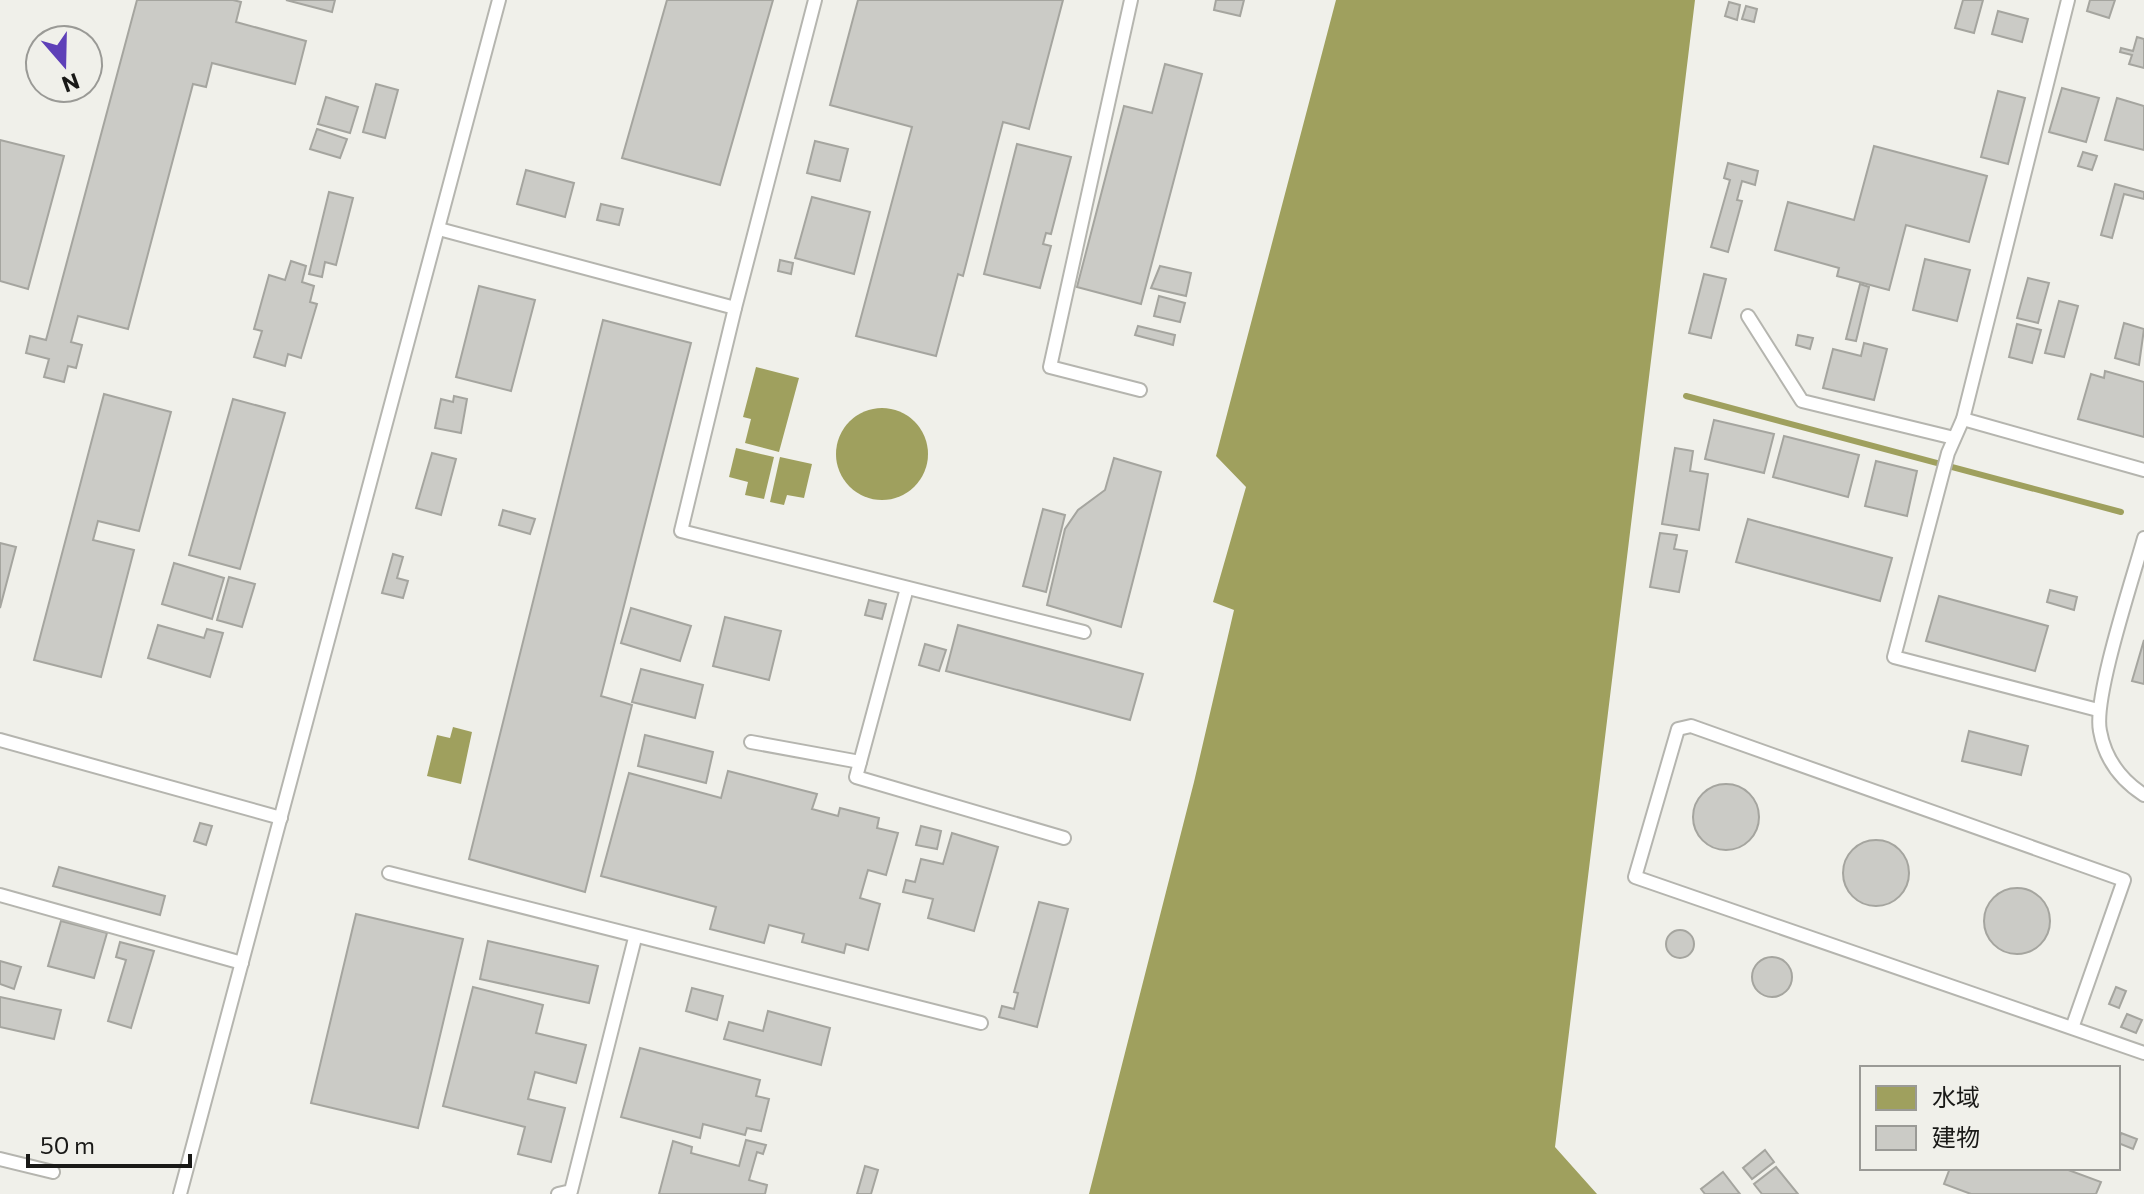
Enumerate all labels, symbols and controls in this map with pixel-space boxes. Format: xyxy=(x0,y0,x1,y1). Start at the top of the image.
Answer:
north arrow xyxy=(24,24,104,104)
text: N xyxy=(59,68,83,99)
legend xyxy=(1860,1066,2120,1170)
text: 水域 xyxy=(1932,1082,1980,1111)
scale bar xyxy=(28,1118,190,1168)
text: 建物 xyxy=(1932,1122,1980,1151)
text: 50 m xyxy=(40,1130,95,1159)

